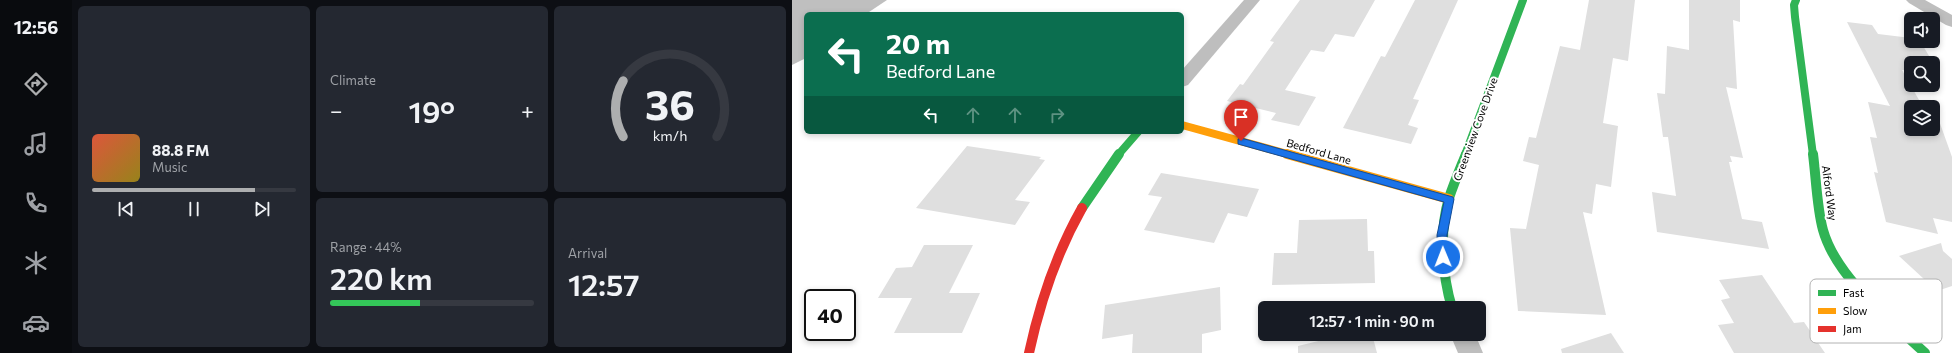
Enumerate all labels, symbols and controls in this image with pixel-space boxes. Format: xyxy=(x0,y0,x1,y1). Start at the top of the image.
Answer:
map controls xyxy=(1904,12,1940,136)
button: sound xyxy=(1904,12,1940,48)
text: 12:56 xyxy=(14,16,58,38)
text: 20 m xyxy=(886,26,950,60)
icon: left xyxy=(820,28,872,80)
button: search xyxy=(1904,56,1940,92)
text: Bedford Lane xyxy=(886,60,995,82)
icon: directions xyxy=(22,70,50,98)
text: Climate xyxy=(330,72,376,88)
street label: Greenview Cove Drive xyxy=(1450,75,1500,182)
text: 36 xyxy=(645,78,695,129)
text: 19° xyxy=(409,92,455,129)
text: − xyxy=(330,97,343,124)
text: + xyxy=(521,97,534,124)
pin xyxy=(1224,100,1258,141)
button: layers xyxy=(1904,100,1940,136)
icon: left xyxy=(920,104,942,126)
icon: ahead xyxy=(962,104,984,126)
icon: ahead xyxy=(1004,104,1026,126)
icon: right xyxy=(1046,104,1068,126)
icon: arrive xyxy=(1230,106,1252,128)
text: km/h xyxy=(653,126,687,144)
icon: music xyxy=(22,130,50,158)
street label: Bedford Lane xyxy=(1285,136,1353,166)
text: 88.8 FM xyxy=(152,141,209,159)
text: Music xyxy=(152,159,187,175)
street label: Alford Way xyxy=(1820,165,1840,222)
icon: phone xyxy=(22,189,50,217)
icon: previous xyxy=(115,198,137,220)
icon: pause xyxy=(183,198,205,220)
icon: next xyxy=(251,198,273,220)
position arrow xyxy=(1422,236,1464,278)
text: Range · 44% xyxy=(330,239,402,255)
text: Arrival xyxy=(568,245,607,261)
icon: climate xyxy=(22,249,50,277)
text: 220 km xyxy=(330,259,432,296)
text: 12:57 xyxy=(568,265,640,302)
legend xyxy=(1810,279,1942,343)
text: Fast xyxy=(1843,286,1865,299)
speed limit sign: 40 xyxy=(804,289,856,341)
text: Slow xyxy=(1843,304,1868,317)
icon: car xyxy=(22,309,50,337)
text: 12:57 · 1 min · 90 m xyxy=(1309,312,1435,330)
text: Jam xyxy=(1843,322,1862,336)

